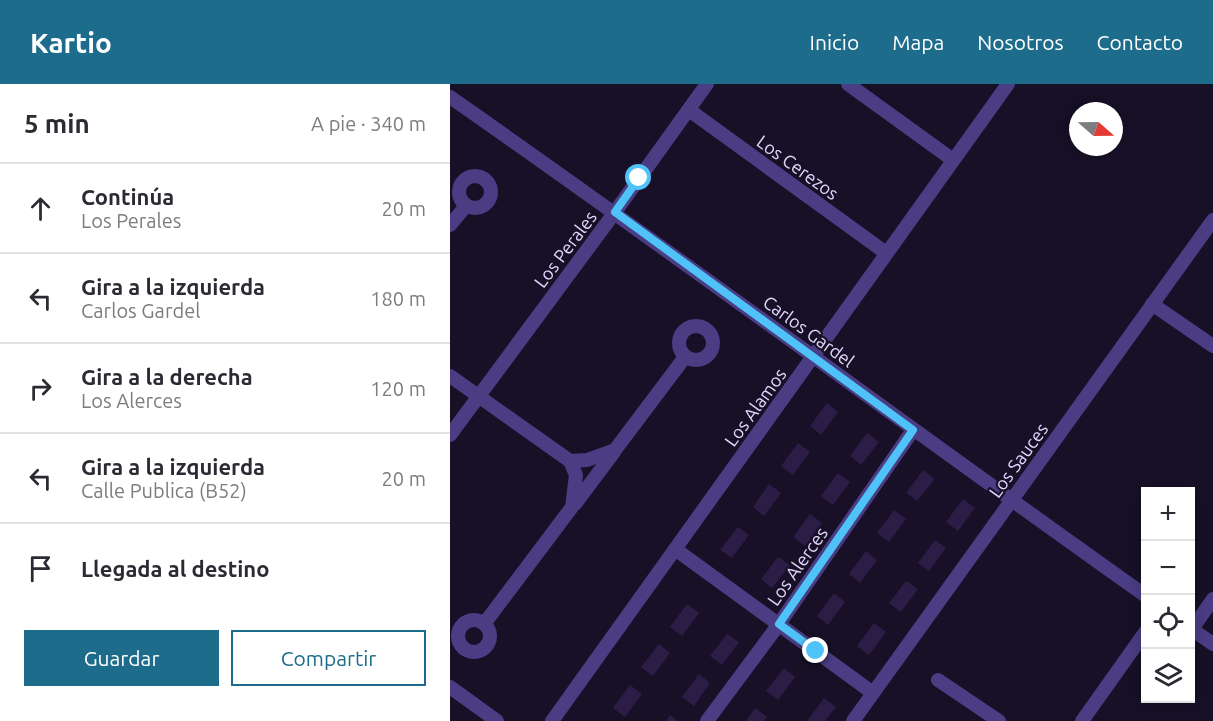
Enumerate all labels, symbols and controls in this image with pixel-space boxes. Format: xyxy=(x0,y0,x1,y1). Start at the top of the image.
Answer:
text: Kartio xyxy=(30,27,112,58)
text: Inicio xyxy=(810,30,859,54)
text: Mapa xyxy=(892,30,944,54)
text: Nosotros xyxy=(977,30,1064,54)
text: Contacto xyxy=(1097,30,1183,54)
north arrow xyxy=(1069,102,1123,156)
text: 5 min xyxy=(24,109,90,138)
text: A pie · 340 m xyxy=(311,112,426,135)
street label: Los Cerezos xyxy=(753,131,843,203)
route start xyxy=(625,164,651,190)
text: Continúa xyxy=(81,184,174,209)
icon: ahead xyxy=(24,192,57,225)
text: 20 m xyxy=(382,197,426,220)
street label: Los Perales xyxy=(530,207,600,291)
text: Los Perales xyxy=(81,209,182,232)
text: Gira a la izquierda xyxy=(81,274,265,299)
icon: left xyxy=(24,282,57,315)
text: 180 m xyxy=(370,287,426,310)
street label: Carlos Gardel xyxy=(760,291,859,371)
text: Carlos Gardel xyxy=(81,299,200,322)
text: Gira a la derecha xyxy=(81,364,253,389)
street label: Los Alamos xyxy=(720,364,790,450)
icon: right xyxy=(24,372,57,405)
text: 120 m xyxy=(370,377,426,400)
text: Los Alerces xyxy=(81,389,182,412)
street label: Los Sauces xyxy=(984,419,1052,501)
text: Gira a la izquierda xyxy=(81,454,265,479)
icon: left xyxy=(24,462,57,495)
text: 20 m xyxy=(382,467,426,490)
text: Calle Publica (B52) xyxy=(81,479,247,502)
map controls xyxy=(1141,487,1195,703)
button: + xyxy=(1141,487,1195,541)
street label: Los Alerces xyxy=(763,523,831,609)
button: − xyxy=(1141,541,1195,595)
icon: arrive xyxy=(24,552,57,585)
text: Llegada al destino xyxy=(81,556,269,581)
button: locate xyxy=(1141,595,1195,649)
button: Guardar xyxy=(24,630,219,686)
button: Compartir xyxy=(231,630,426,686)
route end xyxy=(802,637,828,663)
button: layers xyxy=(1141,649,1195,703)

